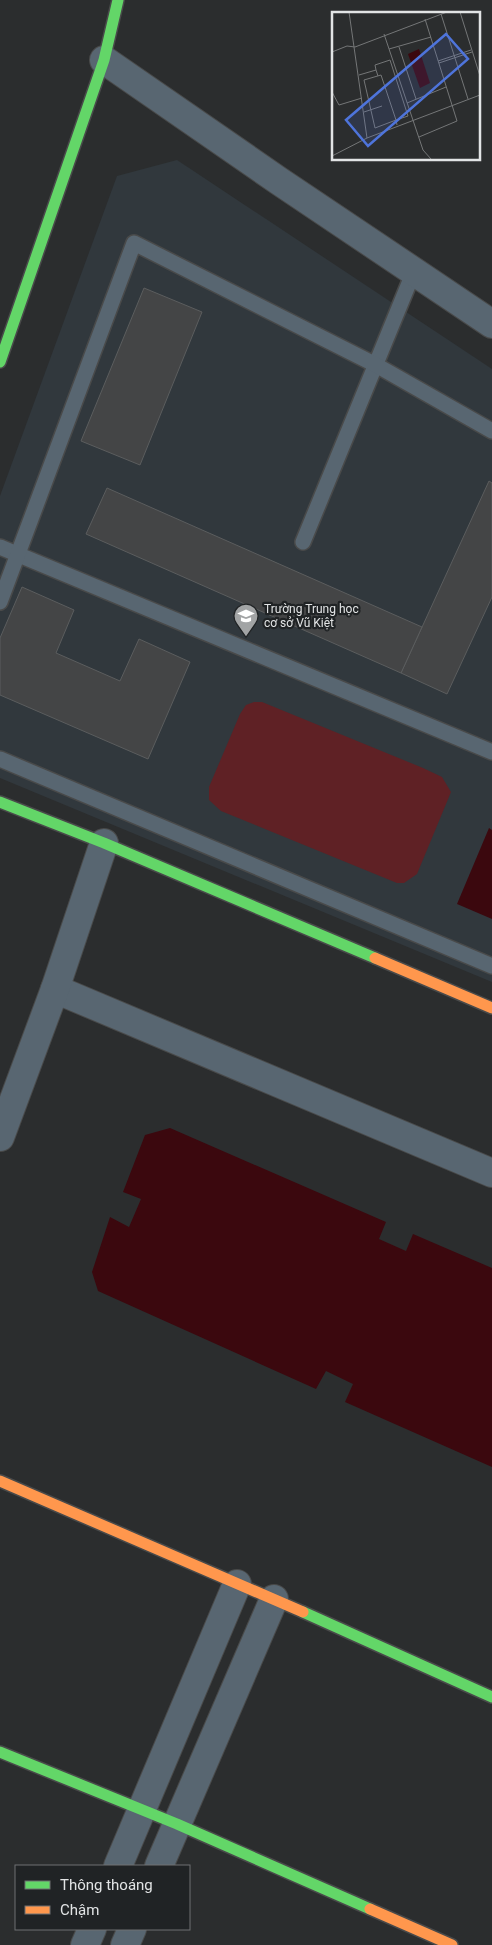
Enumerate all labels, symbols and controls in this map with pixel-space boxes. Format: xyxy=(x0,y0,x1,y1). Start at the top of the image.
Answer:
inset map xyxy=(332,12,480,160)
place label: Trường Trung học cơ sở Vũ Kiệt xyxy=(264,602,359,630)
school or university icon: Trường Trung học cơ sở Vũ Kiệt xyxy=(233,603,259,637)
legend xyxy=(15,1865,190,1930)
text: Thông thoáng xyxy=(60,1876,153,1894)
text: Chậm xyxy=(60,1901,99,1919)

